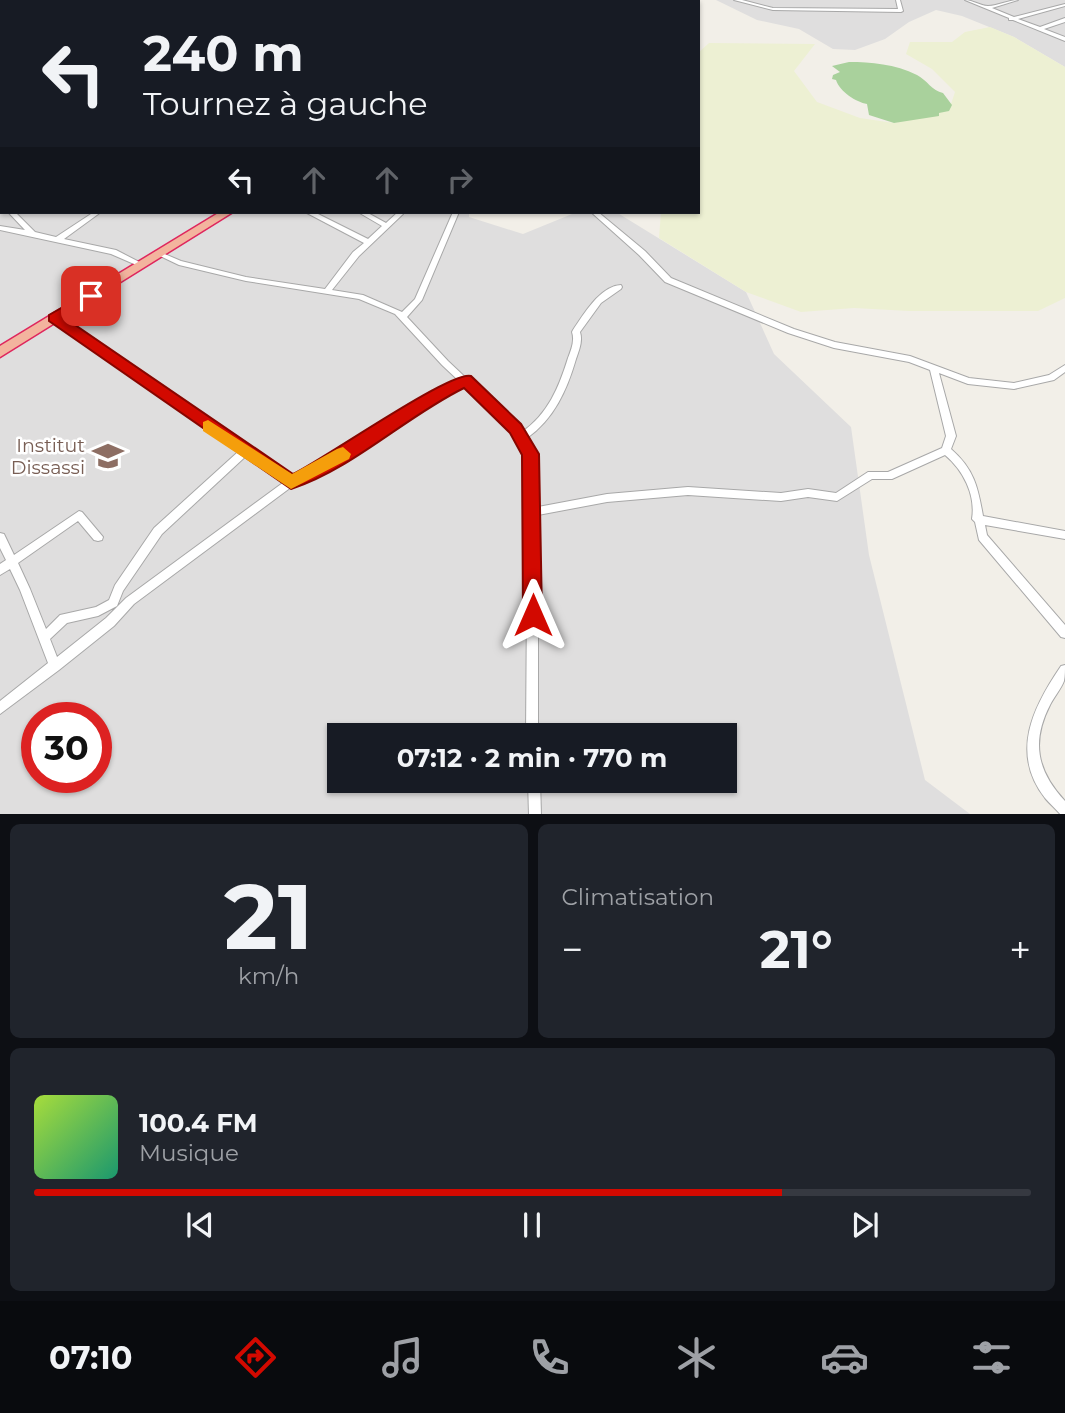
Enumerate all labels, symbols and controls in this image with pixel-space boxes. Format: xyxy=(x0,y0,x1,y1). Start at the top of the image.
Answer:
text: 240 m xyxy=(143,24,304,83)
icon: left xyxy=(28,28,119,119)
text: Tournez à gauche xyxy=(143,84,428,123)
icon: left xyxy=(222,161,260,199)
icon: ahead xyxy=(295,161,333,199)
icon: ahead xyxy=(368,161,406,199)
icon: right xyxy=(441,161,479,199)
pin xyxy=(61,266,121,326)
icon: arrive xyxy=(72,277,110,315)
place label: Institut Dissassi xyxy=(11,434,85,479)
school or university icon: Institut Dissassi xyxy=(91,439,125,473)
position arrow xyxy=(496,578,570,652)
speed limit sign: 30 xyxy=(21,702,112,793)
text: 07:12 · 2 min · 770 m xyxy=(397,742,667,774)
text: 21 xyxy=(224,861,313,972)
text: Climatisation xyxy=(562,883,714,911)
text: 21° xyxy=(760,918,833,981)
text: − xyxy=(562,926,583,973)
text: + xyxy=(1009,926,1031,973)
text: km/h xyxy=(238,962,299,990)
text: 100.4 FM xyxy=(139,1107,258,1139)
text: Musique xyxy=(139,1139,239,1167)
icon: previous xyxy=(181,1206,219,1244)
icon: pause xyxy=(513,1206,551,1244)
icon: next xyxy=(846,1206,884,1244)
icon: directions xyxy=(231,1333,280,1382)
icon: music xyxy=(378,1333,427,1382)
icon: phone xyxy=(525,1333,574,1382)
icon: climate xyxy=(672,1333,721,1382)
icon: car xyxy=(820,1333,869,1382)
icon: filters xyxy=(967,1333,1016,1382)
text: 07:10 xyxy=(49,1338,133,1377)

